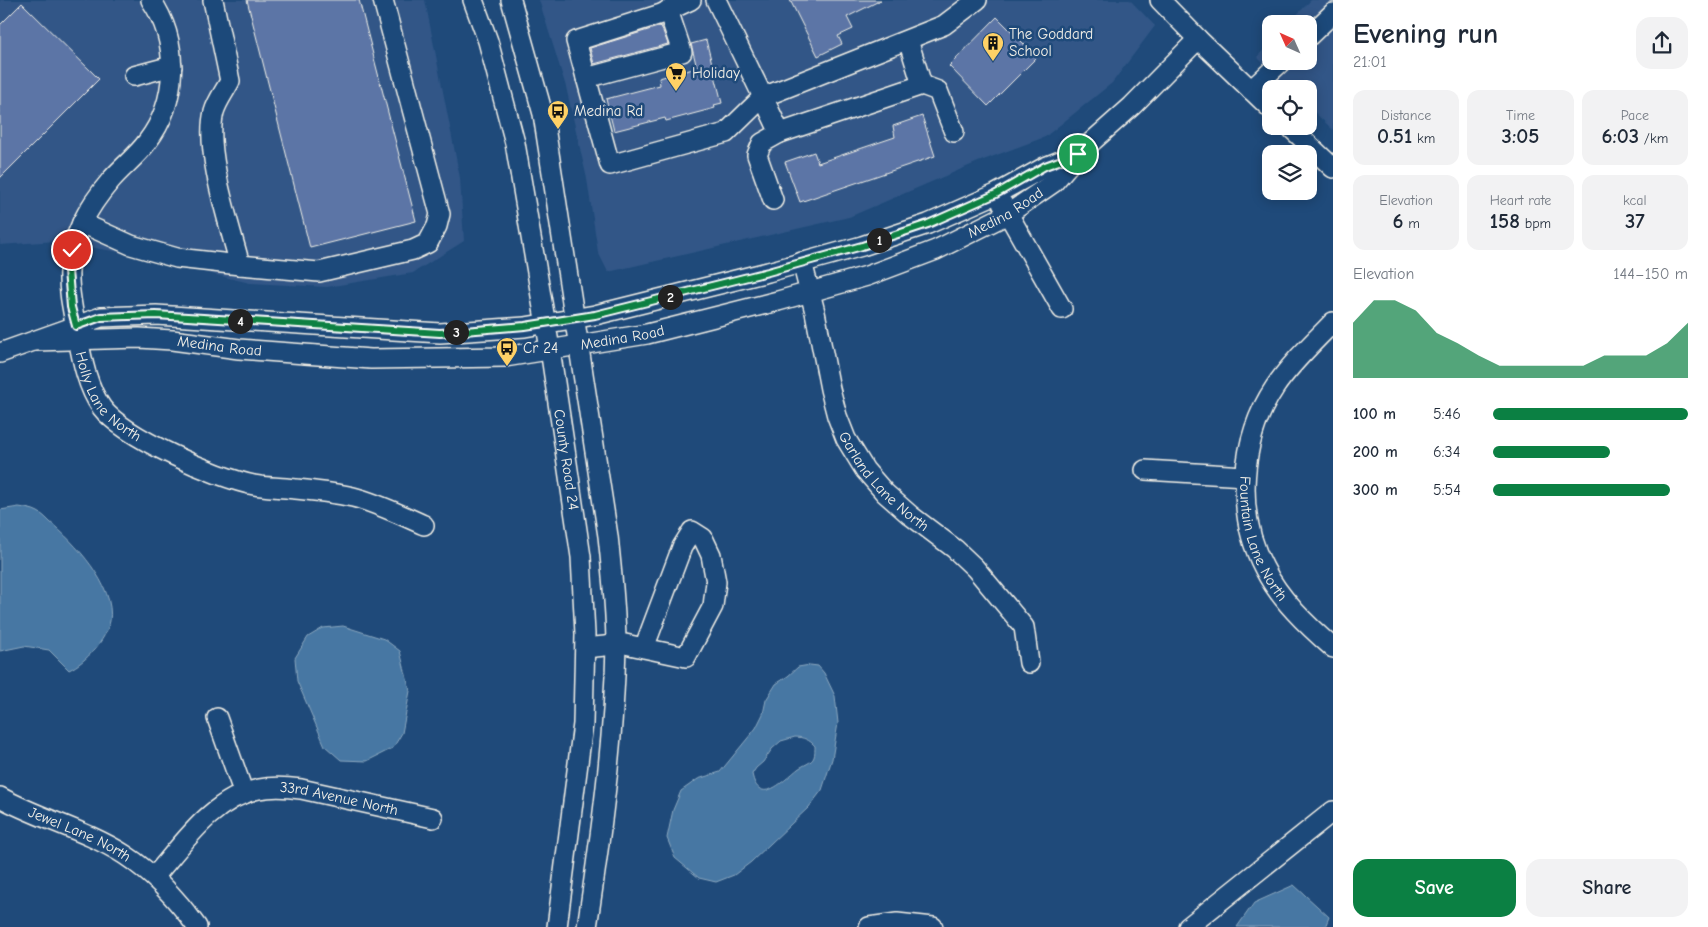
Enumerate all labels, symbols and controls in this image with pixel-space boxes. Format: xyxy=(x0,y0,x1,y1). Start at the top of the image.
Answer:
north arrow xyxy=(1262,15,1318,70)
map controls xyxy=(1262,15,1317,200)
button: share xyxy=(1636,17,1688,69)
text: Evening run xyxy=(1353,18,1498,50)
place label: The Goddard School xyxy=(1009,25,1093,60)
building icon: The Goddard School xyxy=(981,31,1005,62)
text: 21:01 xyxy=(1353,53,1387,71)
supermarket icon: Holiday xyxy=(664,61,688,92)
place label: Holiday xyxy=(692,64,740,82)
button: locate xyxy=(1262,80,1317,135)
bus stop icon: Medina Rd xyxy=(546,99,570,130)
place label: Medina Rd xyxy=(574,102,643,120)
text: Distance xyxy=(1381,107,1431,124)
text: Time xyxy=(1506,107,1535,124)
text: Pace xyxy=(1621,107,1649,124)
text: 0.51 xyxy=(1377,124,1412,148)
text: 3:05 xyxy=(1502,124,1539,148)
text: 6:03 xyxy=(1601,124,1639,148)
text: km xyxy=(1412,130,1435,147)
text: /km xyxy=(1639,130,1668,147)
pin xyxy=(1057,133,1099,175)
icon: arrive xyxy=(1064,140,1092,168)
button: layers xyxy=(1262,145,1317,200)
street label: Medina Road xyxy=(964,183,1047,242)
text: Elevation xyxy=(1379,192,1433,209)
text: Heart rate xyxy=(1490,192,1551,209)
text: kcal xyxy=(1623,192,1647,209)
text: 6 xyxy=(1393,209,1404,233)
text: 158 xyxy=(1490,209,1520,233)
text: 37 xyxy=(1625,209,1645,233)
text: m xyxy=(1404,215,1420,232)
text: bpm xyxy=(1520,215,1551,232)
pin: 1 xyxy=(866,228,892,252)
pin xyxy=(51,229,93,271)
text: 1 xyxy=(877,232,882,249)
icon: check xyxy=(58,236,86,264)
text: Elevation xyxy=(1353,265,1414,283)
text: 144–150 m xyxy=(1613,265,1688,283)
pin: 2 xyxy=(658,284,682,310)
text: 2 xyxy=(667,289,674,306)
pin: 4 xyxy=(228,308,252,334)
text: 4 xyxy=(237,313,244,330)
pin: 3 xyxy=(444,320,468,344)
street label: Medina Road xyxy=(579,321,666,354)
text: 3 xyxy=(453,324,460,341)
street label: Medina Road xyxy=(176,332,262,360)
bus stop icon: Cr 24 xyxy=(495,336,519,367)
place label: Cr 24 xyxy=(523,339,558,357)
street label: Holly Lane North xyxy=(72,350,145,445)
text: 100 m xyxy=(1353,405,1396,423)
text: 5:46 xyxy=(1433,405,1461,423)
street label: County Road 24 xyxy=(550,408,583,511)
street label: Garland Lane North xyxy=(835,429,933,535)
text: 200 m xyxy=(1353,443,1398,461)
text: 6:34 xyxy=(1433,443,1460,461)
street label: Fountain Lane North xyxy=(1236,476,1291,604)
text: 300 m xyxy=(1353,481,1398,499)
text: 5:54 xyxy=(1433,481,1461,499)
street label: 33rd Avenue North xyxy=(279,778,400,819)
street label: Jewel Lane North xyxy=(26,803,135,866)
button: Save xyxy=(1353,859,1516,917)
button: Share xyxy=(1526,859,1688,917)

